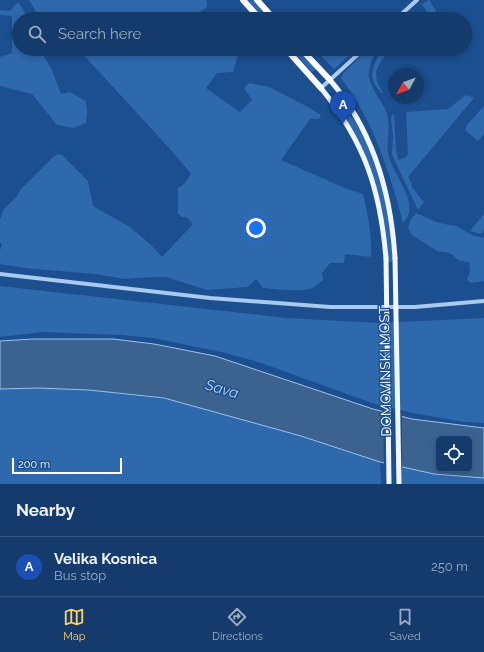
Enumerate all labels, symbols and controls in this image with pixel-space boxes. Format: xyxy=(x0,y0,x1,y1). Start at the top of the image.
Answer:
search box xyxy=(12,12,472,56)
icon: search xyxy=(26,23,48,45)
text: Search here xyxy=(58,25,141,43)
north arrow xyxy=(388,68,424,104)
pin: A xyxy=(330,91,356,124)
your location xyxy=(246,218,266,238)
street label: DOMOVINSKI MOST xyxy=(376,305,394,437)
water label: Sava xyxy=(202,375,241,402)
map controls xyxy=(436,436,472,472)
button: locate xyxy=(436,436,472,472)
scale bar xyxy=(12,456,122,475)
text: 200 m xyxy=(18,458,50,471)
text: Nearby xyxy=(16,500,75,520)
text: Velika Kosnica xyxy=(54,550,157,568)
text: A xyxy=(25,559,33,574)
text: 250 m xyxy=(431,559,468,574)
text: Bus stop xyxy=(54,568,106,583)
tab: Map xyxy=(63,606,86,643)
tab: Directions xyxy=(212,606,263,643)
tab: Saved xyxy=(389,606,421,643)

